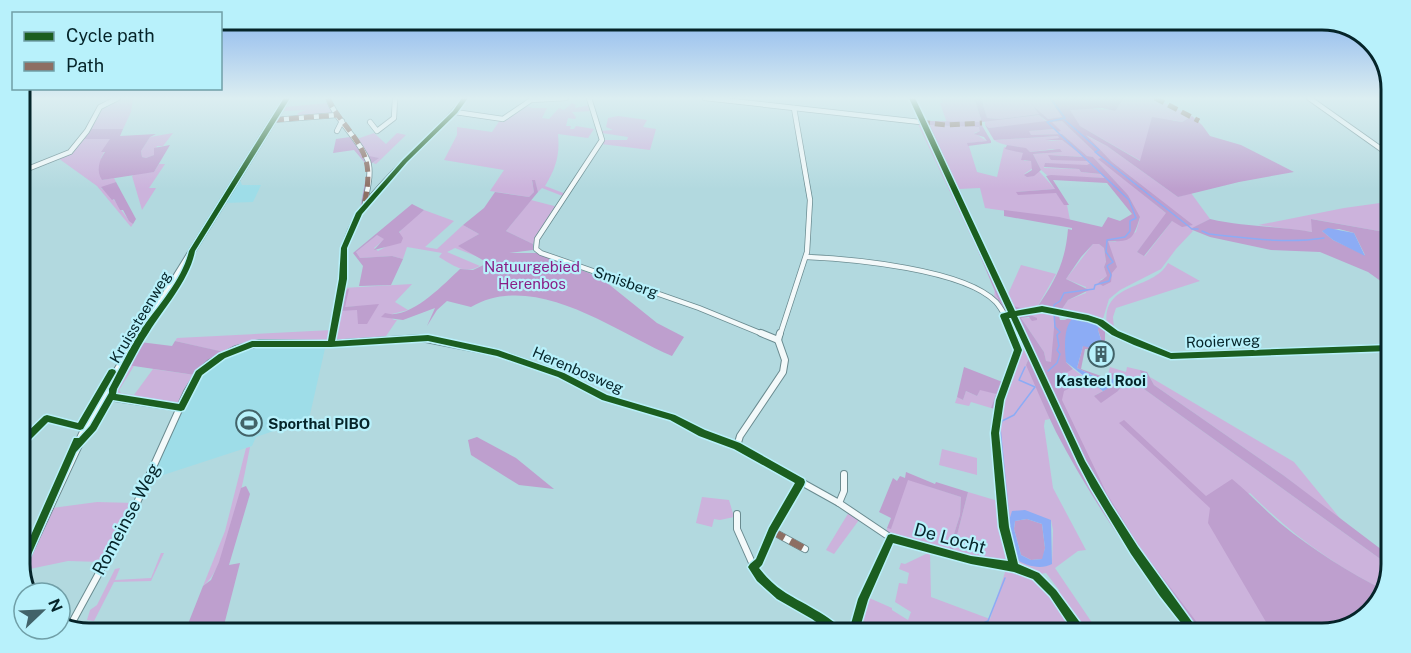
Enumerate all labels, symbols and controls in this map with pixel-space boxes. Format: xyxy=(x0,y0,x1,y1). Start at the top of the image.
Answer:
legend xyxy=(12,12,222,90)
text: Cycle path xyxy=(66,25,155,46)
text: Path xyxy=(66,55,104,76)
park label: Natuurgebied Herenbos xyxy=(484,258,580,292)
street label: Smisberg xyxy=(592,263,660,301)
street label: Kruissteenweg xyxy=(106,268,174,366)
street label: Rooierweg xyxy=(1185,331,1261,351)
building icon: Kasteel Rooi xyxy=(1086,339,1116,369)
street label: Herenbosweg xyxy=(530,343,626,397)
place label: Kasteel Rooi xyxy=(1056,372,1146,389)
sports icon: Sporthal PIBO xyxy=(234,408,264,438)
place label: Sporthal PIBO xyxy=(268,415,370,432)
street label: Romeinse Weg xyxy=(88,460,164,578)
street label: De Locht xyxy=(912,518,988,558)
north arrow xyxy=(12,581,72,641)
text: N xyxy=(44,596,67,615)

